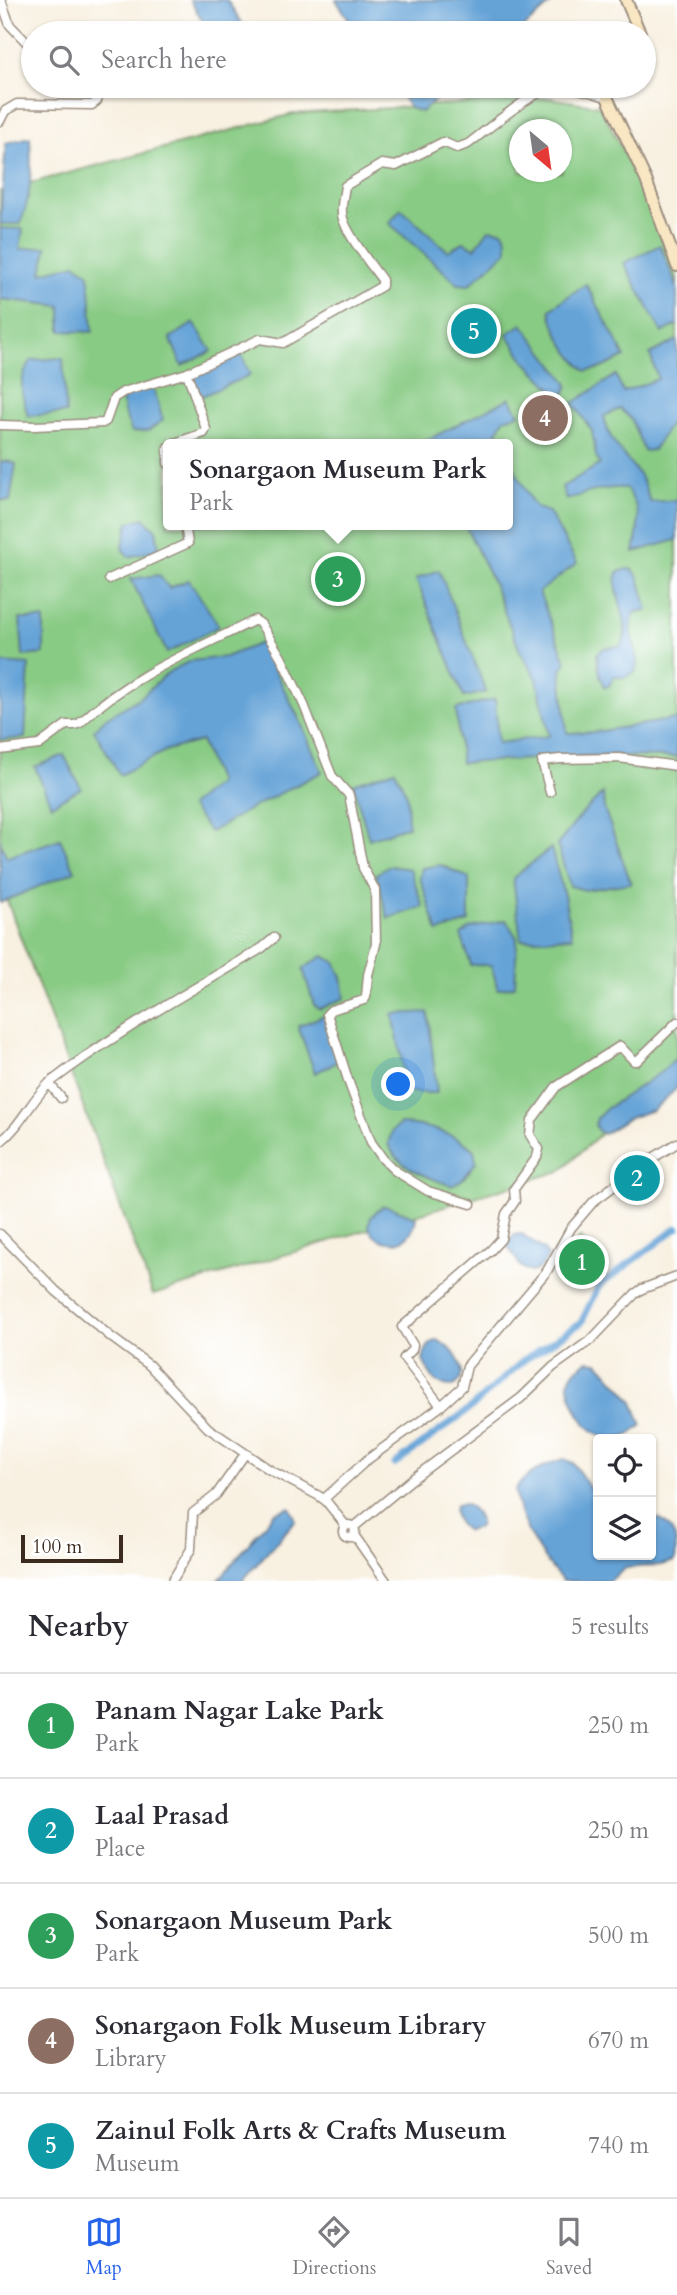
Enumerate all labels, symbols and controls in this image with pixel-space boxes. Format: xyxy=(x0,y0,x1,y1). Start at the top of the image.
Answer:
search box xyxy=(21,21,656,98)
icon: search xyxy=(45,41,83,79)
text: Search here xyxy=(101,42,227,77)
north arrow xyxy=(509,119,572,182)
pin: 5 xyxy=(451,305,497,357)
pin: 4 xyxy=(522,392,568,444)
popup xyxy=(163,439,513,530)
text: Sonargaon Museum Park xyxy=(189,452,487,487)
text: Park xyxy=(189,487,233,518)
pin: 3 xyxy=(315,553,361,605)
your location xyxy=(381,1067,415,1101)
pin: 2 xyxy=(614,1152,660,1204)
pin: 1 xyxy=(559,1236,605,1288)
map controls xyxy=(593,1434,656,1560)
button: locate xyxy=(593,1434,656,1497)
button: layers xyxy=(593,1497,656,1560)
scale bar xyxy=(21,1532,122,1564)
text: 100 m xyxy=(32,1534,82,1560)
text: Nearby xyxy=(28,1606,129,1647)
text: 5 results xyxy=(571,1611,649,1642)
text: Panam Nagar Lake Park xyxy=(95,1693,384,1728)
text: 1 xyxy=(45,1710,57,1741)
text: 250 m xyxy=(588,1710,649,1741)
text: Park xyxy=(95,1728,139,1759)
text: Laal Prasad xyxy=(95,1798,229,1833)
text: 2 xyxy=(45,1815,57,1846)
text: 250 m xyxy=(588,1815,649,1846)
text: Place xyxy=(95,1833,145,1864)
text: Sonargaon Museum Park xyxy=(95,1903,393,1938)
text: 3 xyxy=(45,1920,57,1951)
text: 500 m xyxy=(588,1920,649,1951)
text: Park xyxy=(95,1938,139,1969)
text: Sonargaon Folk Museum Library xyxy=(95,2008,487,2043)
text: 4 xyxy=(45,2025,57,2056)
text: 670 m xyxy=(588,2025,649,2056)
text: Library xyxy=(95,2043,167,2074)
text: Zainul Folk Arts & Crafts Museum xyxy=(95,2113,506,2148)
text: 5 xyxy=(45,2130,57,2161)
text: 740 m xyxy=(588,2130,649,2161)
text: Museum xyxy=(95,2148,180,2179)
tab: Map xyxy=(85,2213,123,2281)
tab: Directions xyxy=(293,2213,376,2281)
tab: Saved xyxy=(546,2213,592,2281)

